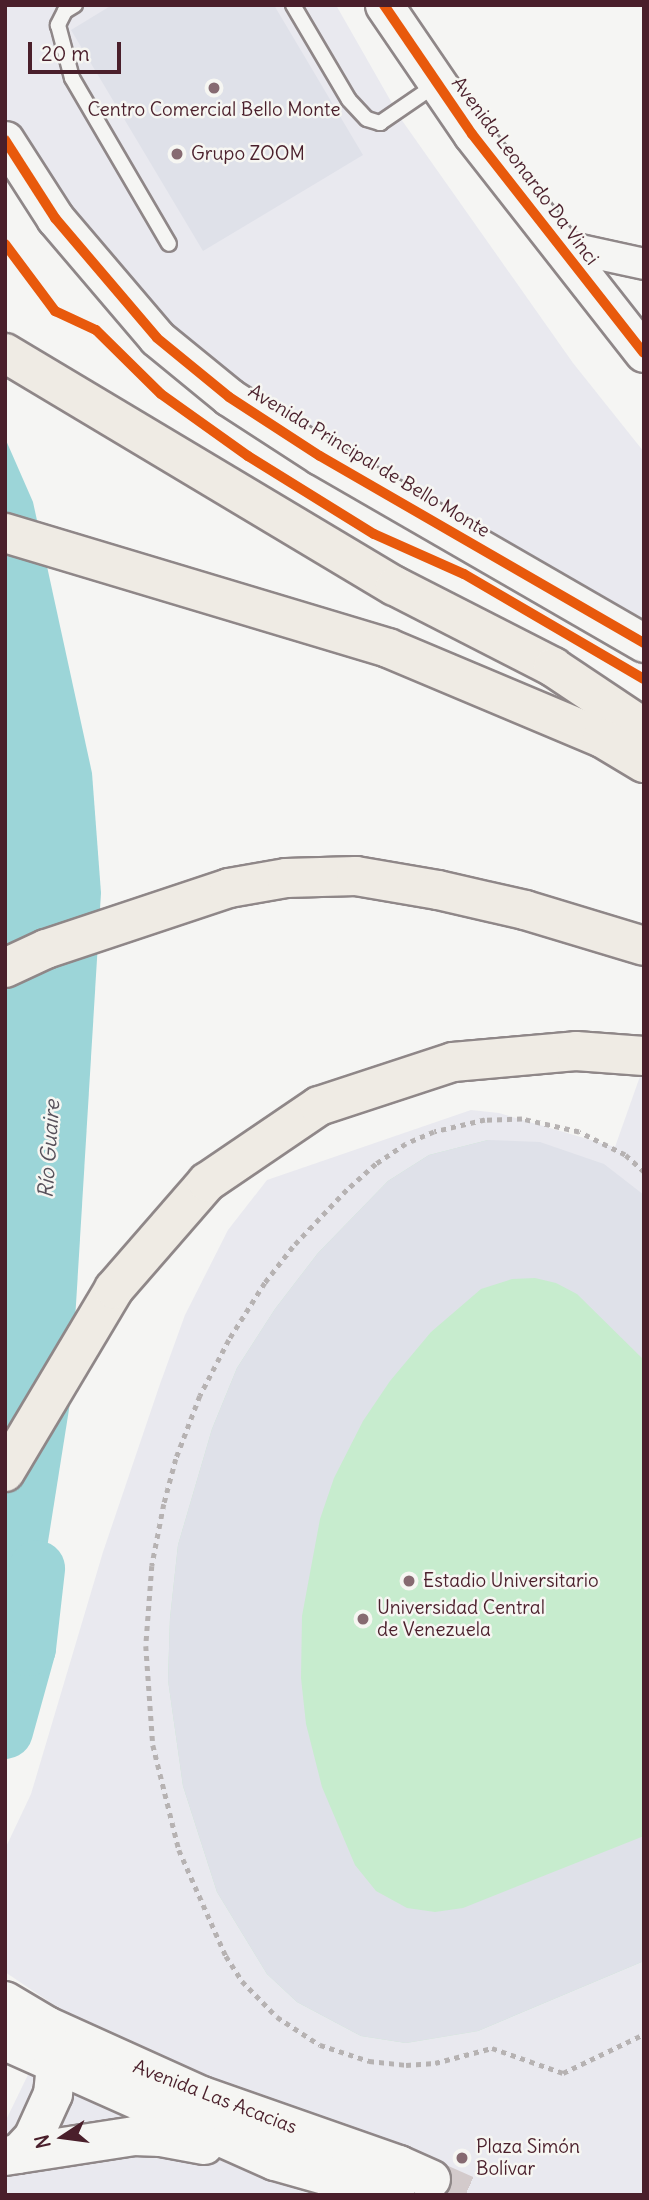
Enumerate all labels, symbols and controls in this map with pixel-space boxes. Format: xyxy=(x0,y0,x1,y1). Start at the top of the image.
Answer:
scale bar xyxy=(32,28,124,72)
text: 20 m xyxy=(41,40,90,67)
street label: Avenida Leonardo Da Vinci xyxy=(447,72,603,270)
marker: Centro Comercial Bello Monte xyxy=(206,80,222,96)
place label: Centro Comercial Bello Monte xyxy=(88,99,340,121)
place label: Grupo ZOOM xyxy=(191,143,305,165)
marker: Grupo ZOOM xyxy=(169,146,185,162)
street label: Avenida Principal de Bello Monte xyxy=(244,380,494,542)
water label: Río Guaire xyxy=(33,1099,65,1199)
place label: Estadio Universitario xyxy=(423,1570,599,1592)
marker: Estadio Universitario xyxy=(401,1573,417,1589)
place label: Universidad Central de Venezuela xyxy=(377,1597,545,1641)
marker: Universidad Central de Venezuela xyxy=(355,1611,371,1627)
street label: Avenida Las Acacias xyxy=(130,2055,300,2139)
north arrow xyxy=(28,2102,98,2172)
text: N xyxy=(29,2133,56,2151)
place label: Plaza Simón Bolívar xyxy=(476,2136,580,2180)
marker: Plaza Simón Bolívar xyxy=(454,2150,470,2166)

